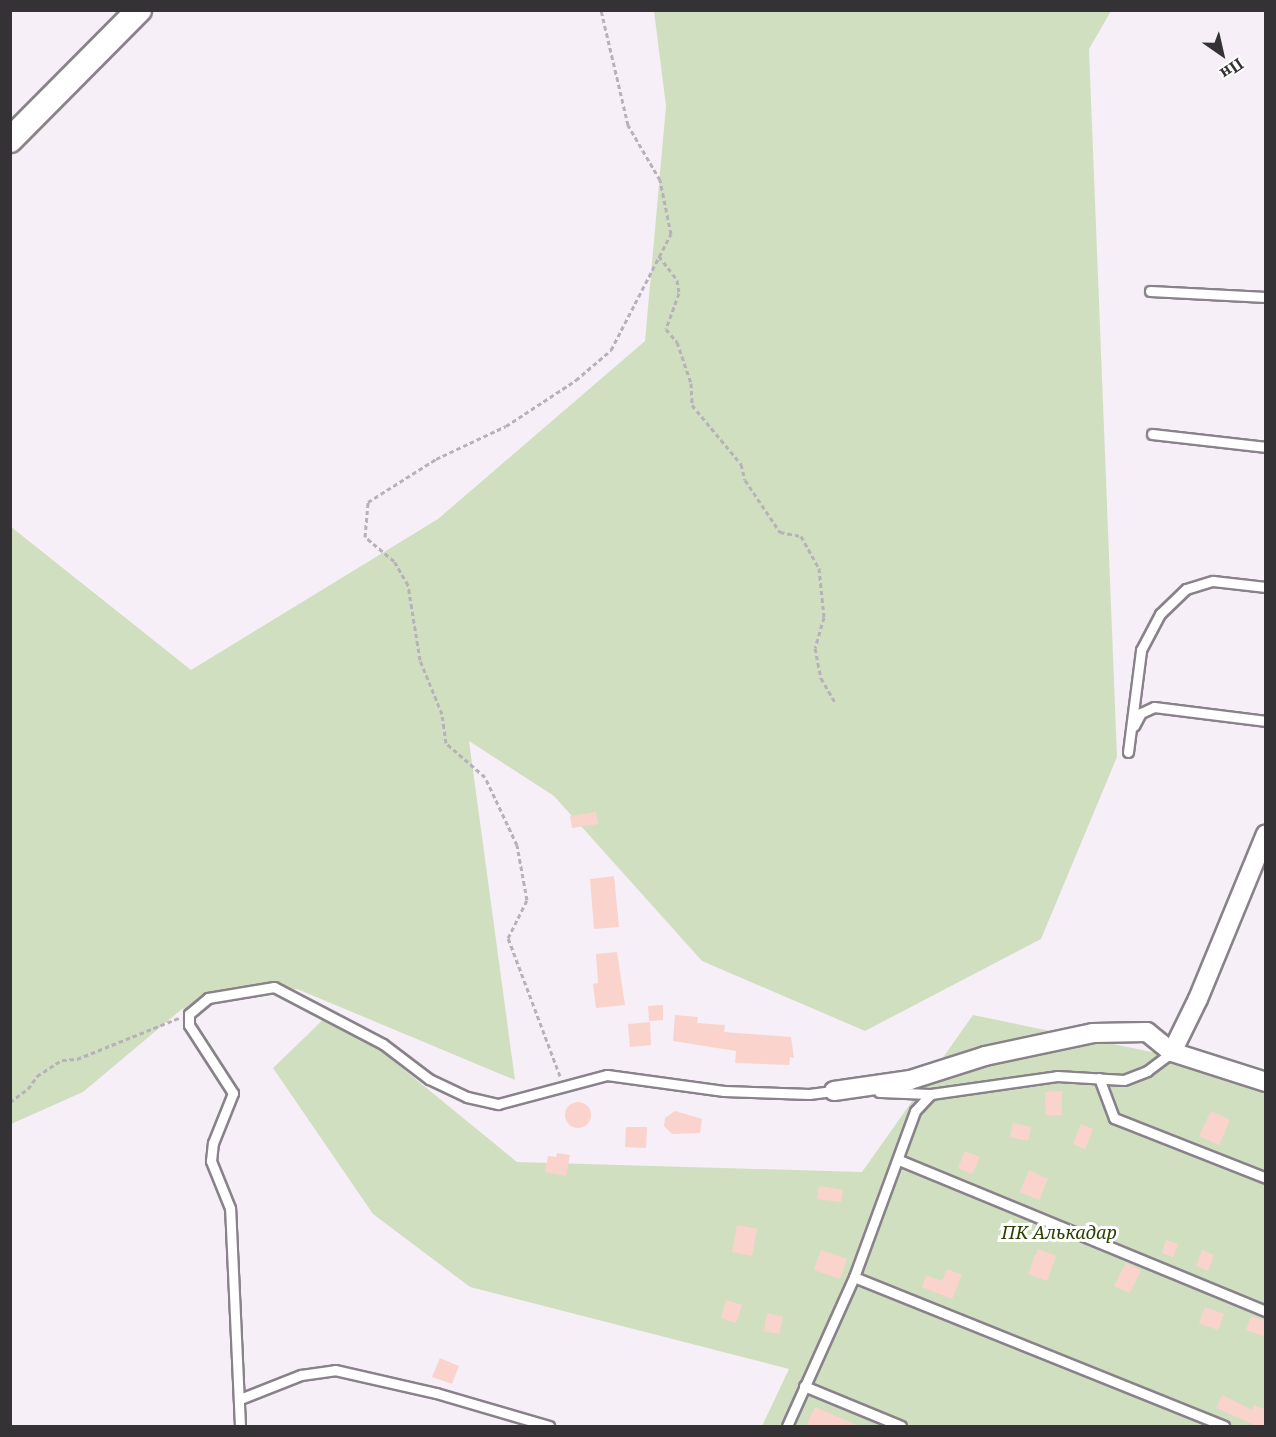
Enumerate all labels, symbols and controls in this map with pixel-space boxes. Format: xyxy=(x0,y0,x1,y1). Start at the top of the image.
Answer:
north arrow xyxy=(1192,24,1252,84)
text: Пн xyxy=(1216,53,1248,85)
park label: ПК Алькадар xyxy=(1001,1221,1117,1243)

